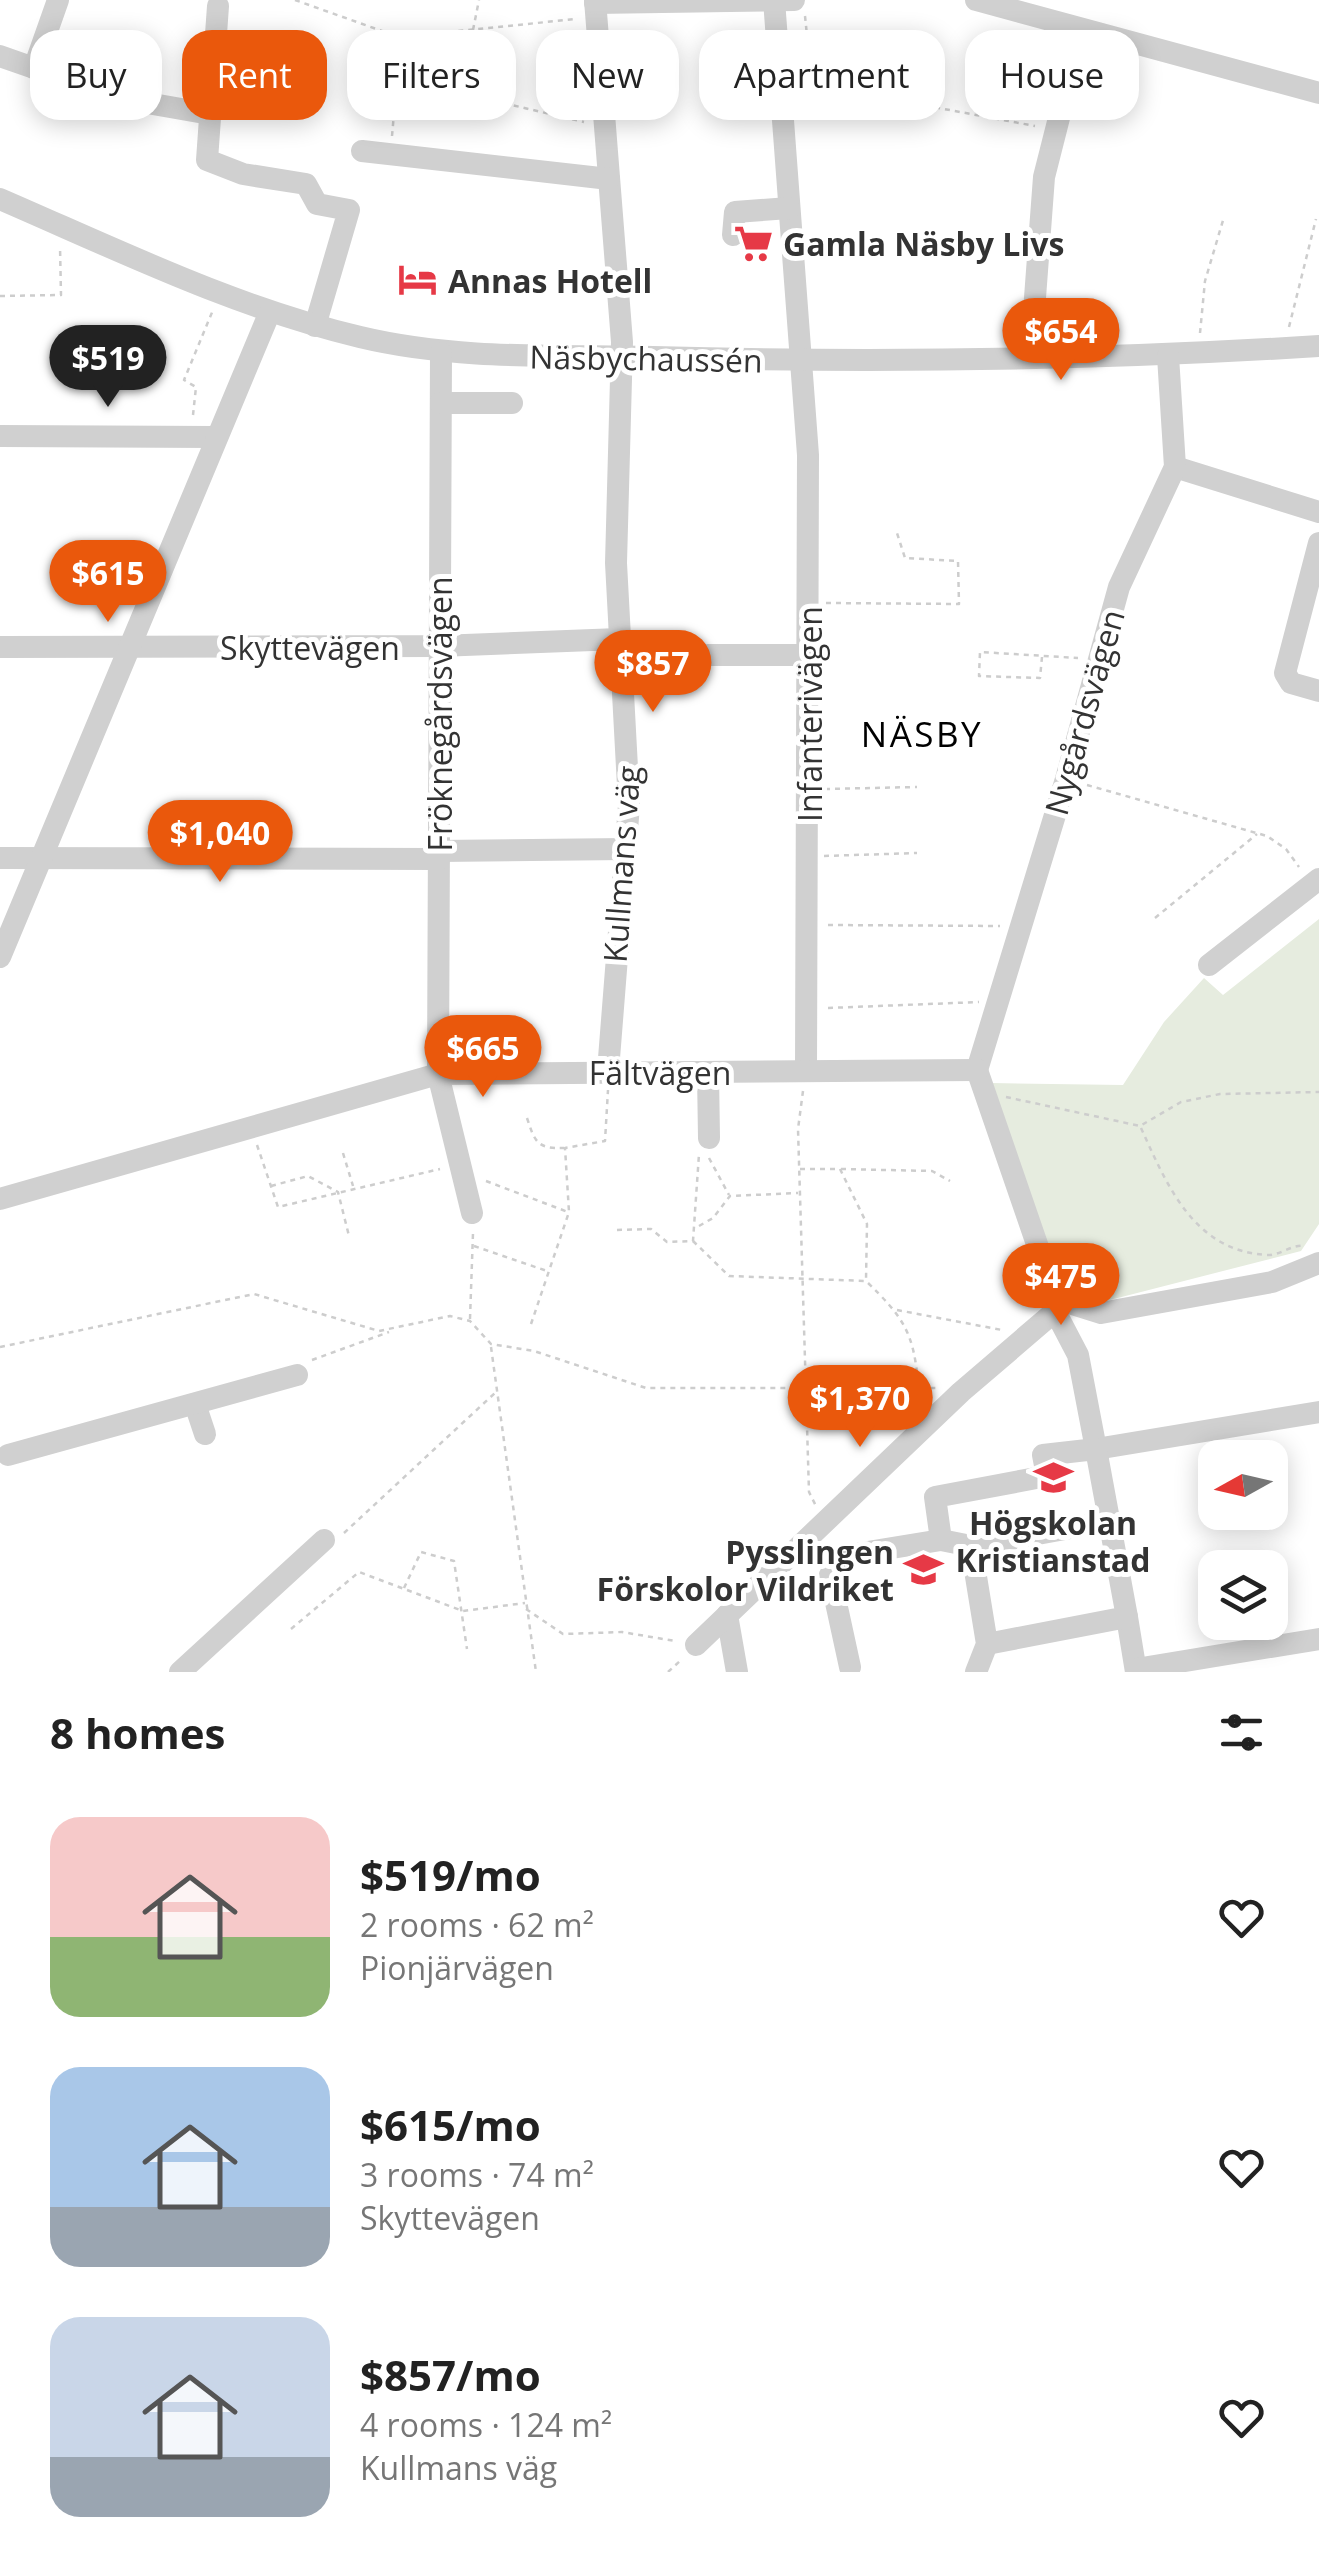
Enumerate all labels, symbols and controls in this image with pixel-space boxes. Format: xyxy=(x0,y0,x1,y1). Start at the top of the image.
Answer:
chip: Buy xyxy=(30,30,162,120)
chip: Rent xyxy=(182,30,327,120)
chip: Filters xyxy=(347,30,516,120)
chip: New xyxy=(536,30,679,120)
chip: Apartment xyxy=(699,30,945,120)
chip: House xyxy=(965,30,1139,120)
supermarket icon: Gamla Näsby Livs xyxy=(732,222,774,264)
place label: Gamla Näsby Livs xyxy=(783,222,1064,265)
hotel icon: Annas Hotell xyxy=(397,259,439,301)
place label: Annas Hotell xyxy=(448,259,652,302)
pin: $654 xyxy=(1002,298,1120,383)
text: $654 xyxy=(1024,309,1098,352)
pin: $519 xyxy=(49,325,167,410)
street label: Näsbychaussén xyxy=(529,334,763,382)
text: $519 xyxy=(71,336,145,379)
pin: $615 xyxy=(49,540,167,625)
text: $615 xyxy=(71,551,145,594)
street label: Fröknegårdsvägen xyxy=(418,576,461,852)
street label: Nygårdsvägen xyxy=(1034,604,1134,820)
street label: Infanterivägen xyxy=(788,606,831,822)
street label: Skyttevägen xyxy=(220,626,400,669)
pin: $857 xyxy=(594,630,712,715)
text: $857 xyxy=(616,641,690,684)
district label: NÄSBY xyxy=(861,710,983,757)
street label: Kullmans väg xyxy=(593,764,649,964)
pin: $1,040 xyxy=(139,800,301,885)
text: $1,040 xyxy=(170,811,270,854)
pin: $665 xyxy=(424,1015,542,1100)
text: $665 xyxy=(446,1026,520,1069)
street label: Fältvägen xyxy=(589,1051,731,1094)
pin: $475 xyxy=(1002,1243,1120,1328)
text: $475 xyxy=(1024,1254,1098,1297)
pin: $1,370 xyxy=(779,1365,941,1450)
text: $1,370 xyxy=(810,1376,910,1419)
north arrow xyxy=(1198,1440,1288,1530)
map controls xyxy=(1198,1440,1288,1640)
school or university icon: Högskolan Kristianstad xyxy=(1032,1456,1074,1498)
place label: Högskolan Kristianstad xyxy=(956,1501,1150,1581)
place label: Pysslingen Förskolor Vildriket xyxy=(597,1530,894,1610)
school or university icon: Pysslingen Förskolor Vildriket xyxy=(903,1548,945,1590)
button: layers xyxy=(1198,1550,1288,1640)
text: 8 homes xyxy=(50,1704,225,1761)
icon: filters xyxy=(1214,1705,1269,1760)
text: $519/mo xyxy=(360,1846,541,1903)
icon: home xyxy=(130,1857,250,1977)
icon: heart xyxy=(1214,1890,1269,1945)
text: 2 rooms · 62 m² xyxy=(360,1903,594,1946)
text: Pionjärvägen xyxy=(360,1946,554,1989)
text: $615/mo xyxy=(360,2096,541,2153)
icon: home xyxy=(130,2107,250,2227)
icon: heart xyxy=(1214,2140,1269,2195)
text: 3 rooms · 74 m² xyxy=(360,2153,594,2196)
text: Skyttevägen xyxy=(360,2196,540,2239)
text: $857/mo xyxy=(360,2346,541,2403)
icon: home xyxy=(130,2357,250,2477)
icon: heart xyxy=(1214,2390,1269,2445)
text: 4 rooms · 124 m² xyxy=(360,2403,612,2446)
text: Kullmans väg xyxy=(360,2446,557,2489)

